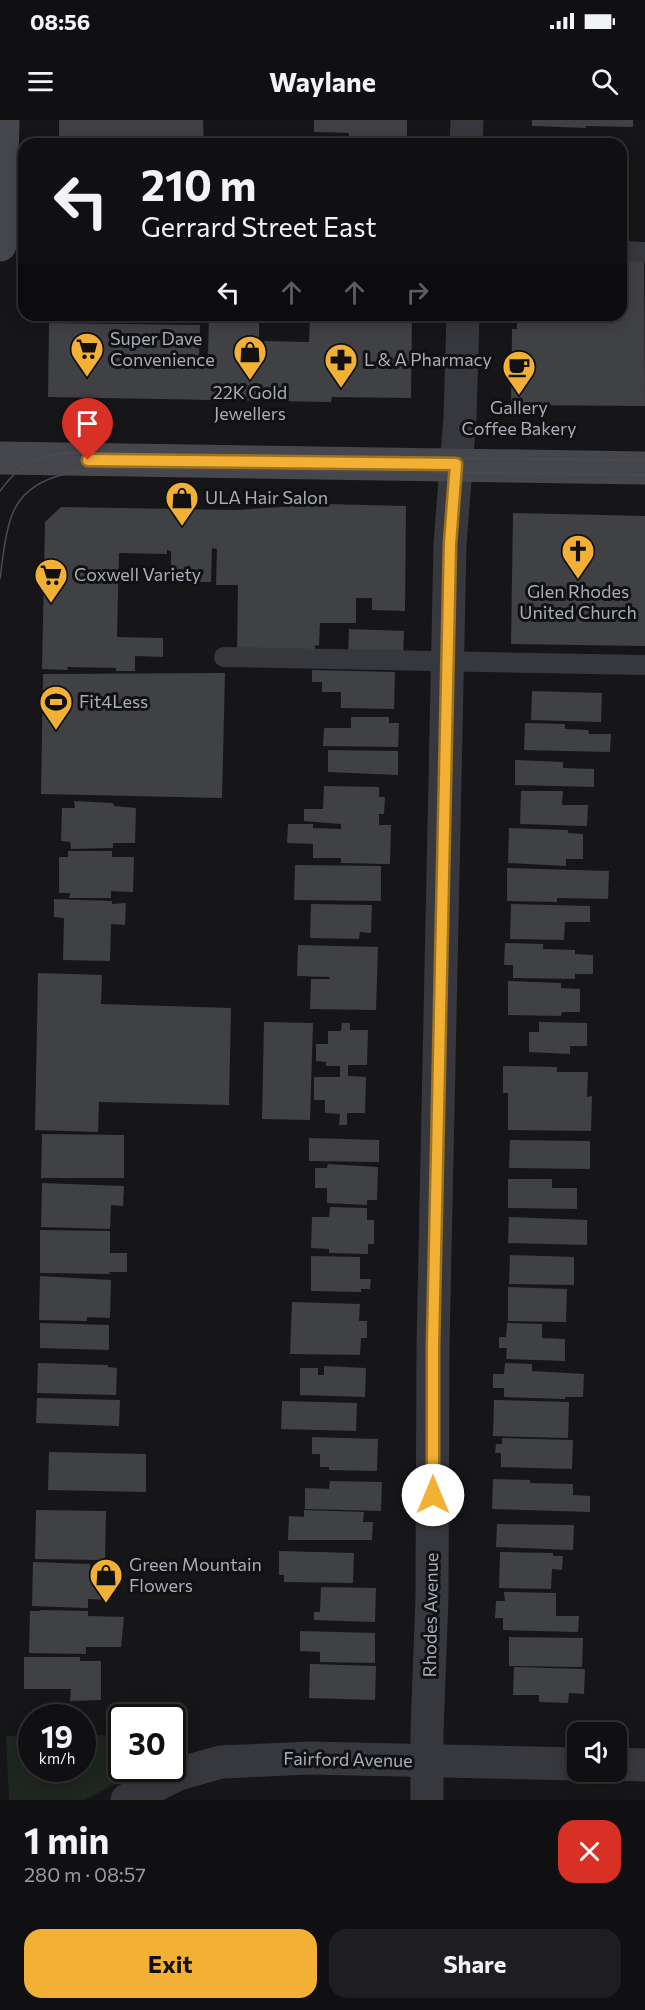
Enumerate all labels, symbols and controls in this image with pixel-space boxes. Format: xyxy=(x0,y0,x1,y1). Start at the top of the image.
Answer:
text: 08:56 xyxy=(30,8,90,35)
icon: menu xyxy=(24,65,57,98)
text: Waylane xyxy=(269,65,376,98)
icon: search xyxy=(588,65,621,98)
text: 210 m xyxy=(141,158,256,210)
icon: left xyxy=(42,162,120,240)
text: Gerrard Street East xyxy=(141,210,376,243)
icon: left xyxy=(212,276,245,309)
icon: ahead xyxy=(275,276,308,309)
icon: ahead xyxy=(338,276,371,309)
icon: right xyxy=(401,276,434,309)
place label: Super Dave Convenience xyxy=(110,327,215,370)
supermarket icon: Super Dave Convenience xyxy=(69,331,105,378)
shop icon: 22K Gold Jewellers xyxy=(232,334,268,381)
pharmacy icon: L & A Pharmacy xyxy=(323,342,359,389)
place label: L & A Pharmacy xyxy=(364,348,492,370)
cafe icon: Gallery Coffee Bakery xyxy=(501,349,537,396)
place label: 22K Gold Jewellers xyxy=(213,381,287,424)
place label: Gallery Coffee Bakery xyxy=(461,396,577,439)
pin xyxy=(62,398,113,460)
icon: arrive xyxy=(71,407,104,440)
shop icon: ULA Hair Salon xyxy=(164,480,200,527)
place label: ULA Hair Salon xyxy=(205,486,328,508)
church icon: Glen Rhodes United Church xyxy=(560,533,596,580)
supermarket icon: Coxwell Variety xyxy=(33,557,69,604)
place label: Coxwell Variety xyxy=(74,563,201,585)
place label: Glen Rhodes United Church xyxy=(519,580,637,623)
sports icon: Fit4Less xyxy=(38,684,74,731)
place label: Fit4Less xyxy=(79,690,148,712)
position arrow xyxy=(401,1463,465,1527)
street label: Rhodes Avenue xyxy=(418,1552,442,1678)
place label: Green Mountain Flowers xyxy=(129,1553,262,1596)
shop icon: Green Mountain Flowers xyxy=(88,1557,124,1604)
speed limit sign: 30 xyxy=(108,1704,186,1782)
text: 19 xyxy=(41,1717,73,1754)
map controls xyxy=(567,1722,627,1782)
button: sound xyxy=(567,1722,627,1782)
street label: Fairford Avenue xyxy=(283,1747,413,1771)
text: km/h xyxy=(39,1749,75,1767)
text: 1 min xyxy=(24,1817,109,1861)
button: close xyxy=(558,1820,621,1883)
text: 280 m · 08:57 xyxy=(24,1862,146,1886)
button: Exit xyxy=(24,1929,317,1998)
button: Share xyxy=(329,1929,621,1998)

